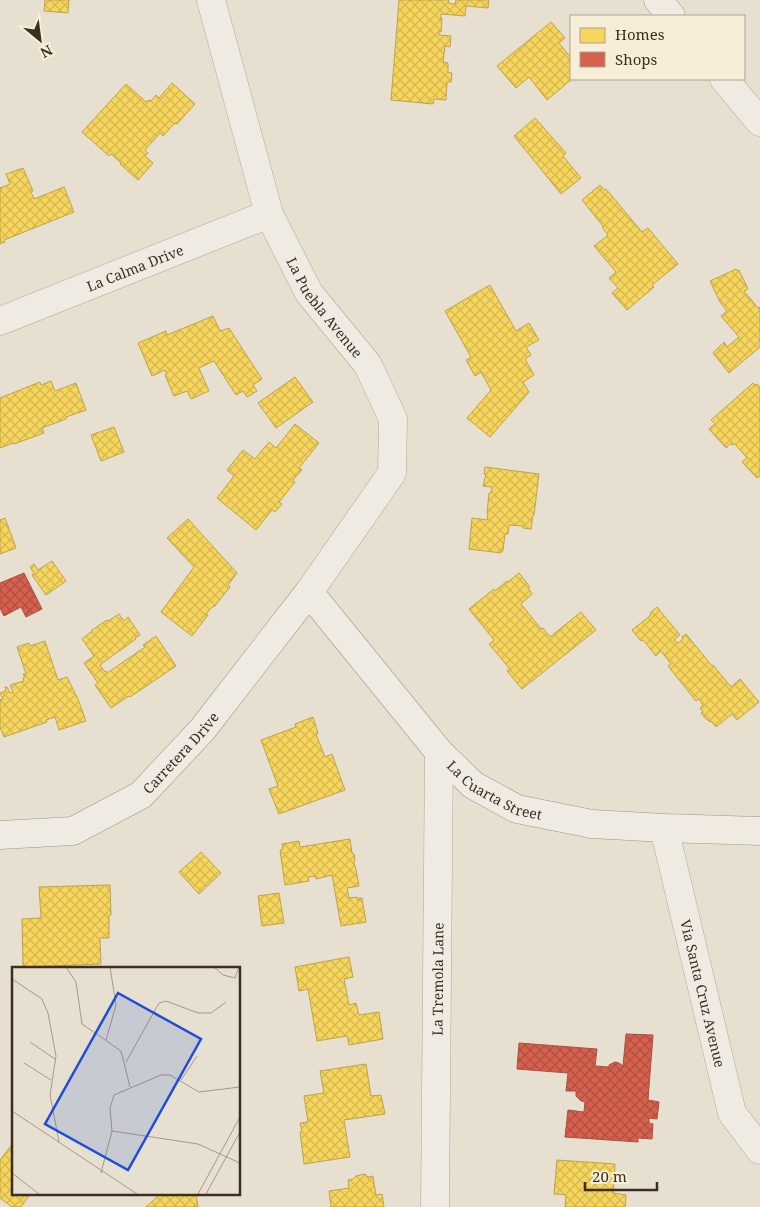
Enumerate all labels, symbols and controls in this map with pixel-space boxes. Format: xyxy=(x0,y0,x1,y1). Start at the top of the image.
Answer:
north arrow xyxy=(15,15,65,65)
legend xyxy=(570,15,745,80)
text: Homes xyxy=(615,24,665,44)
text: N xyxy=(37,41,56,63)
text: Shops xyxy=(615,49,658,69)
street label: La Calma Drive xyxy=(83,240,186,295)
street label: La Puebla Avenue xyxy=(283,254,367,361)
street label: Carretera Drive xyxy=(138,708,222,797)
street label: La Cuarta Street xyxy=(443,756,544,823)
street label: Via Santa Cruz Avenue xyxy=(677,917,730,1069)
street label: La Tremola Lane xyxy=(427,922,447,1036)
inset map xyxy=(12,967,240,1194)
scale bar xyxy=(585,1160,658,1192)
text: 20 m xyxy=(592,1166,627,1186)

